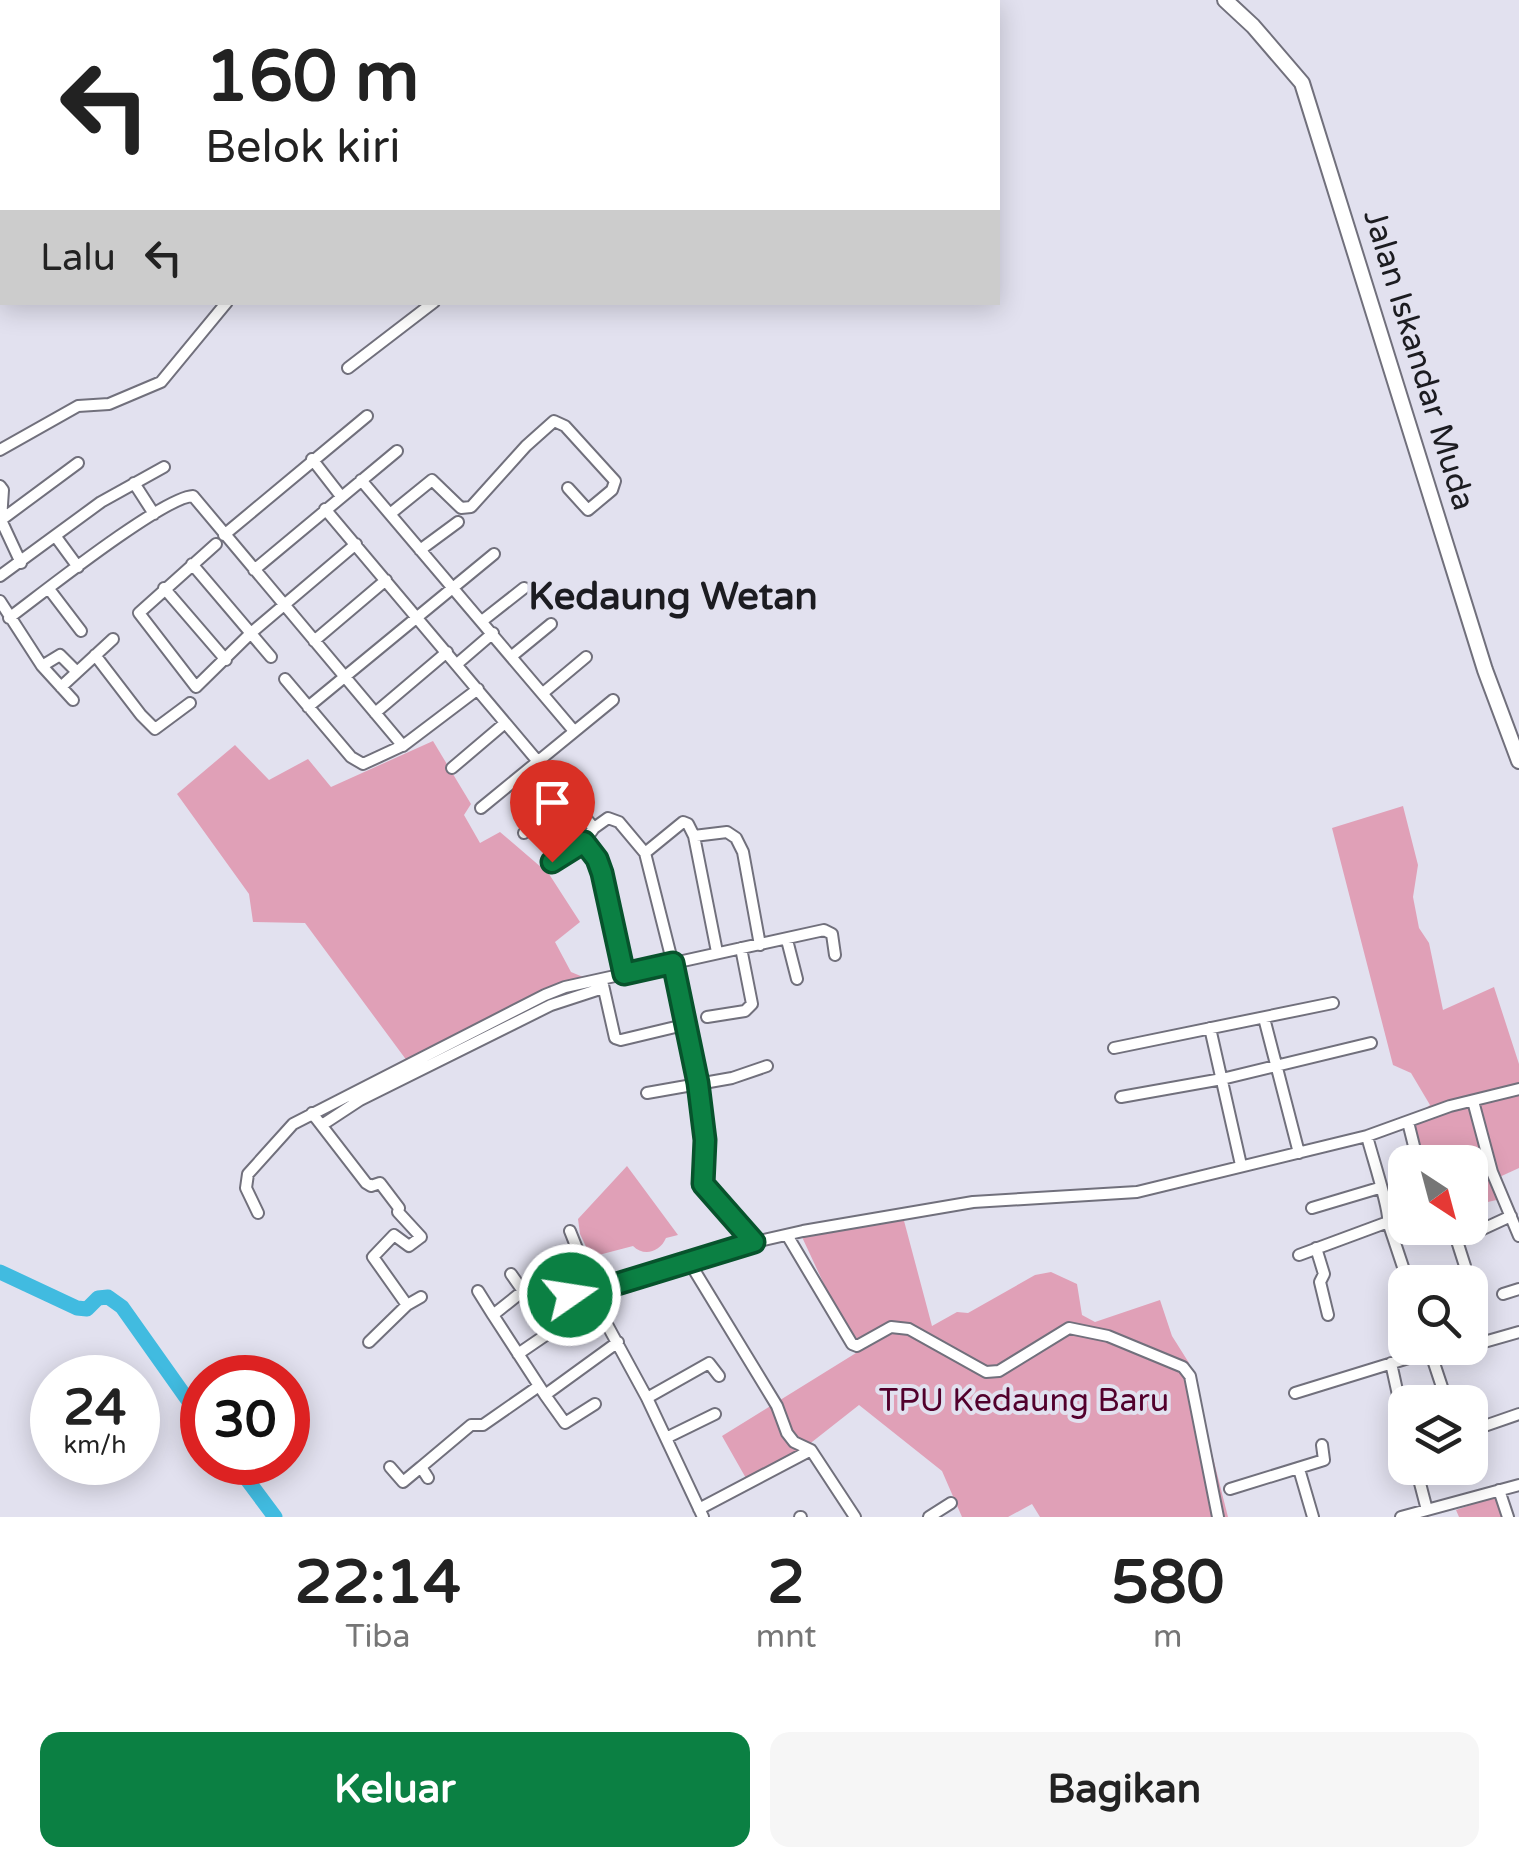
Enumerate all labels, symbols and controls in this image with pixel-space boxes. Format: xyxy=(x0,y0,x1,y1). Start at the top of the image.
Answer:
text: 160 m xyxy=(205,36,419,120)
icon: left xyxy=(40,40,170,170)
text: Belok kiri xyxy=(205,121,400,175)
street label: Jalan Iskandar Muda xyxy=(1355,205,1483,515)
icon: left xyxy=(136,230,191,285)
text: Lalu xyxy=(40,235,116,281)
district label: Kedaung Wetan xyxy=(528,574,818,620)
pin xyxy=(510,760,595,863)
icon: arrive xyxy=(525,775,580,830)
north arrow xyxy=(1388,1145,1488,1245)
map controls xyxy=(1388,1145,1488,1485)
position arrow xyxy=(518,1243,622,1347)
button: search xyxy=(1388,1265,1488,1365)
speed limit sign: 30 xyxy=(180,1355,310,1485)
text: 24 xyxy=(64,1378,126,1438)
park label: TPU Kedaung Baru xyxy=(879,1382,1169,1420)
button: layers xyxy=(1388,1385,1488,1485)
text: km/h xyxy=(64,1430,126,1460)
text: 22:14 xyxy=(295,1547,461,1619)
text: 2 xyxy=(767,1547,805,1619)
text: 580 xyxy=(1111,1547,1224,1619)
text: Tiba xyxy=(345,1618,411,1656)
text: mnt xyxy=(756,1618,816,1656)
text: m xyxy=(1153,1618,1182,1656)
button: Keluar xyxy=(40,1732,750,1847)
button: Bagikan xyxy=(770,1732,1479,1847)

